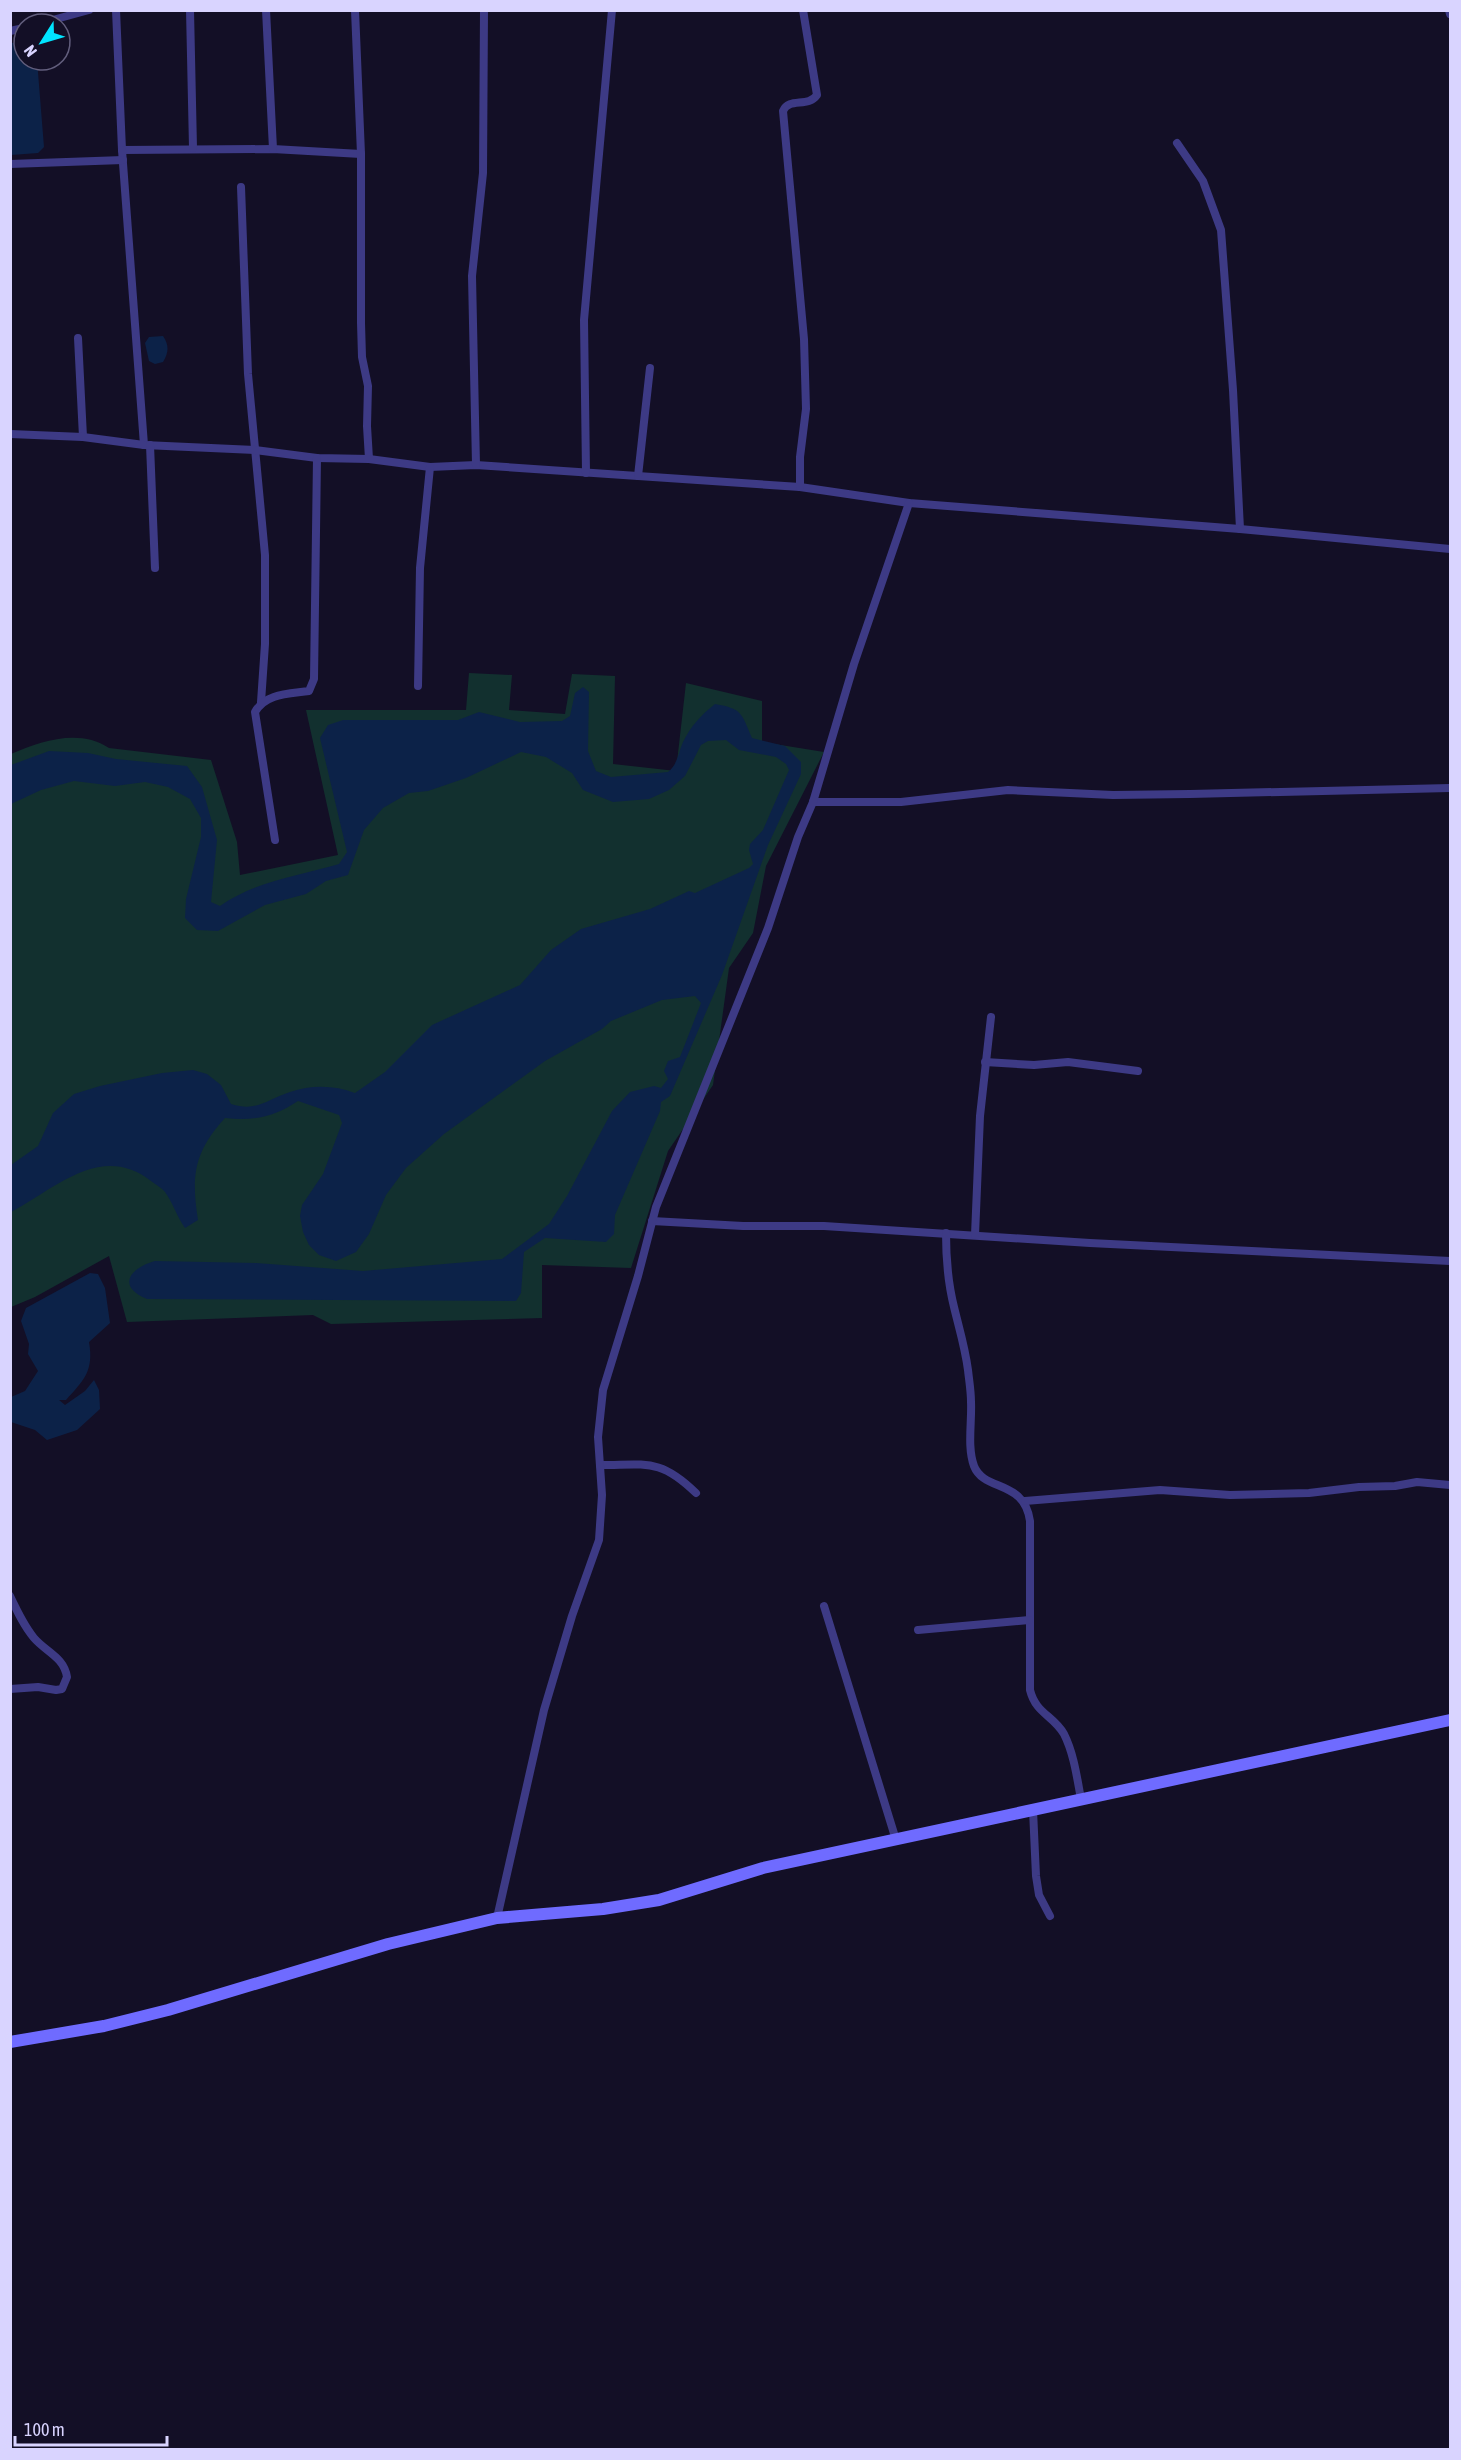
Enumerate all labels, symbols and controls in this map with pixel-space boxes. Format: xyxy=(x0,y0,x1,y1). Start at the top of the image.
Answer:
north arrow xyxy=(12,12,72,72)
text: N xyxy=(20,42,40,60)
scale bar xyxy=(15,2409,166,2447)
text: 100 m xyxy=(24,2419,65,2440)

